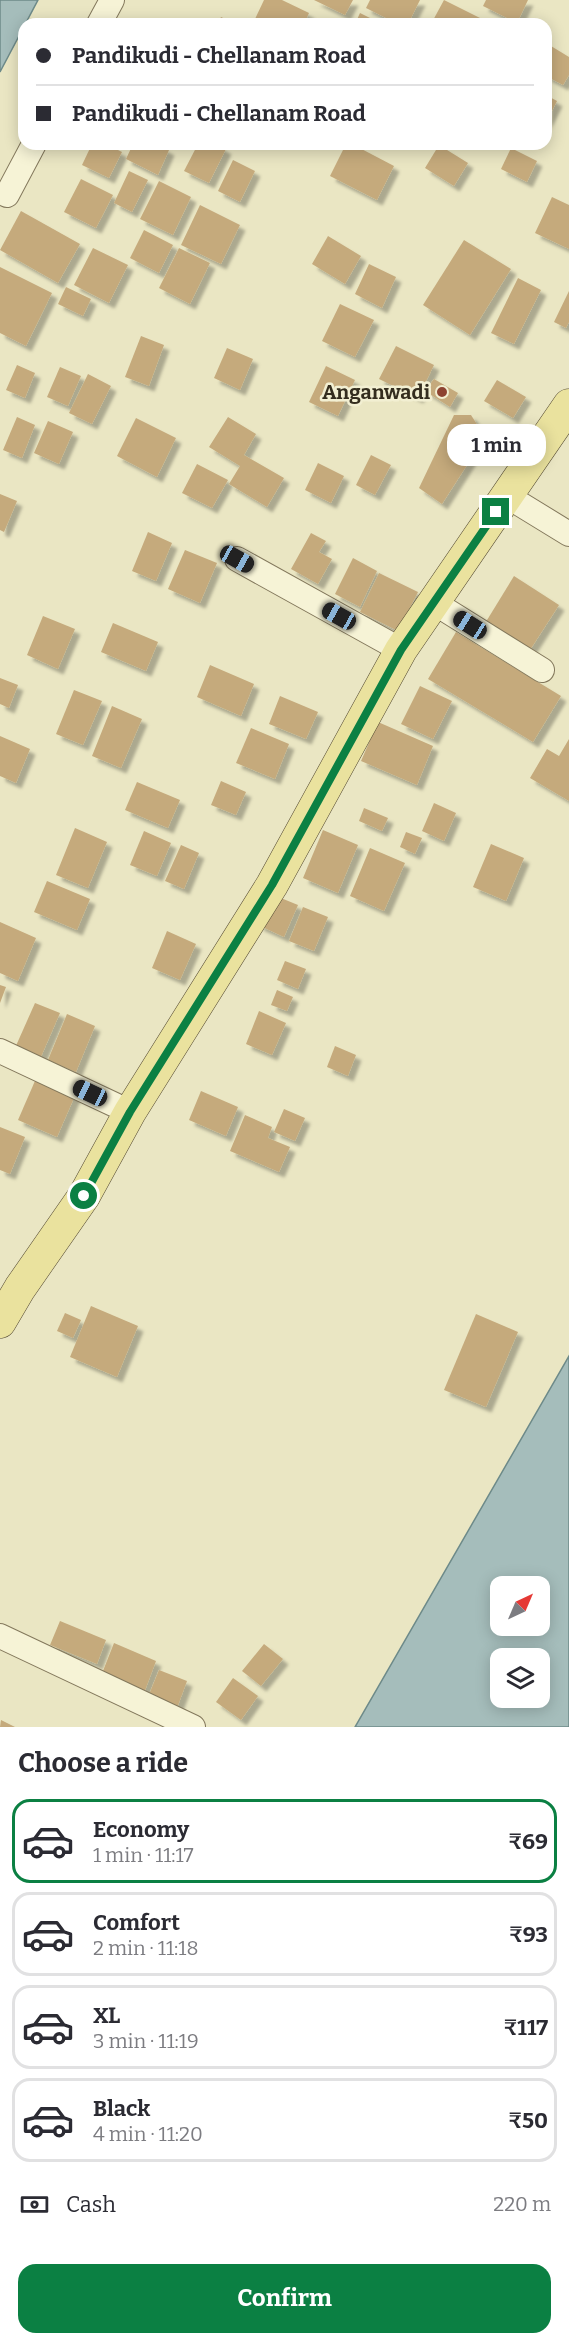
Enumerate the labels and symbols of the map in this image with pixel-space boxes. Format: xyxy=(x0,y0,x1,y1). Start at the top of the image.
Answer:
place label: Anganwadi xyxy=(322,380,431,404)
marker: Anganwadi xyxy=(435,385,449,399)
callout: 1 min xyxy=(446,425,546,467)
route end xyxy=(482,498,509,525)
car xyxy=(217,542,257,576)
car xyxy=(319,599,359,633)
car xyxy=(450,608,490,642)
car xyxy=(70,1077,110,1109)
route start xyxy=(70,1182,97,1209)
north arrow xyxy=(490,1576,550,1636)

